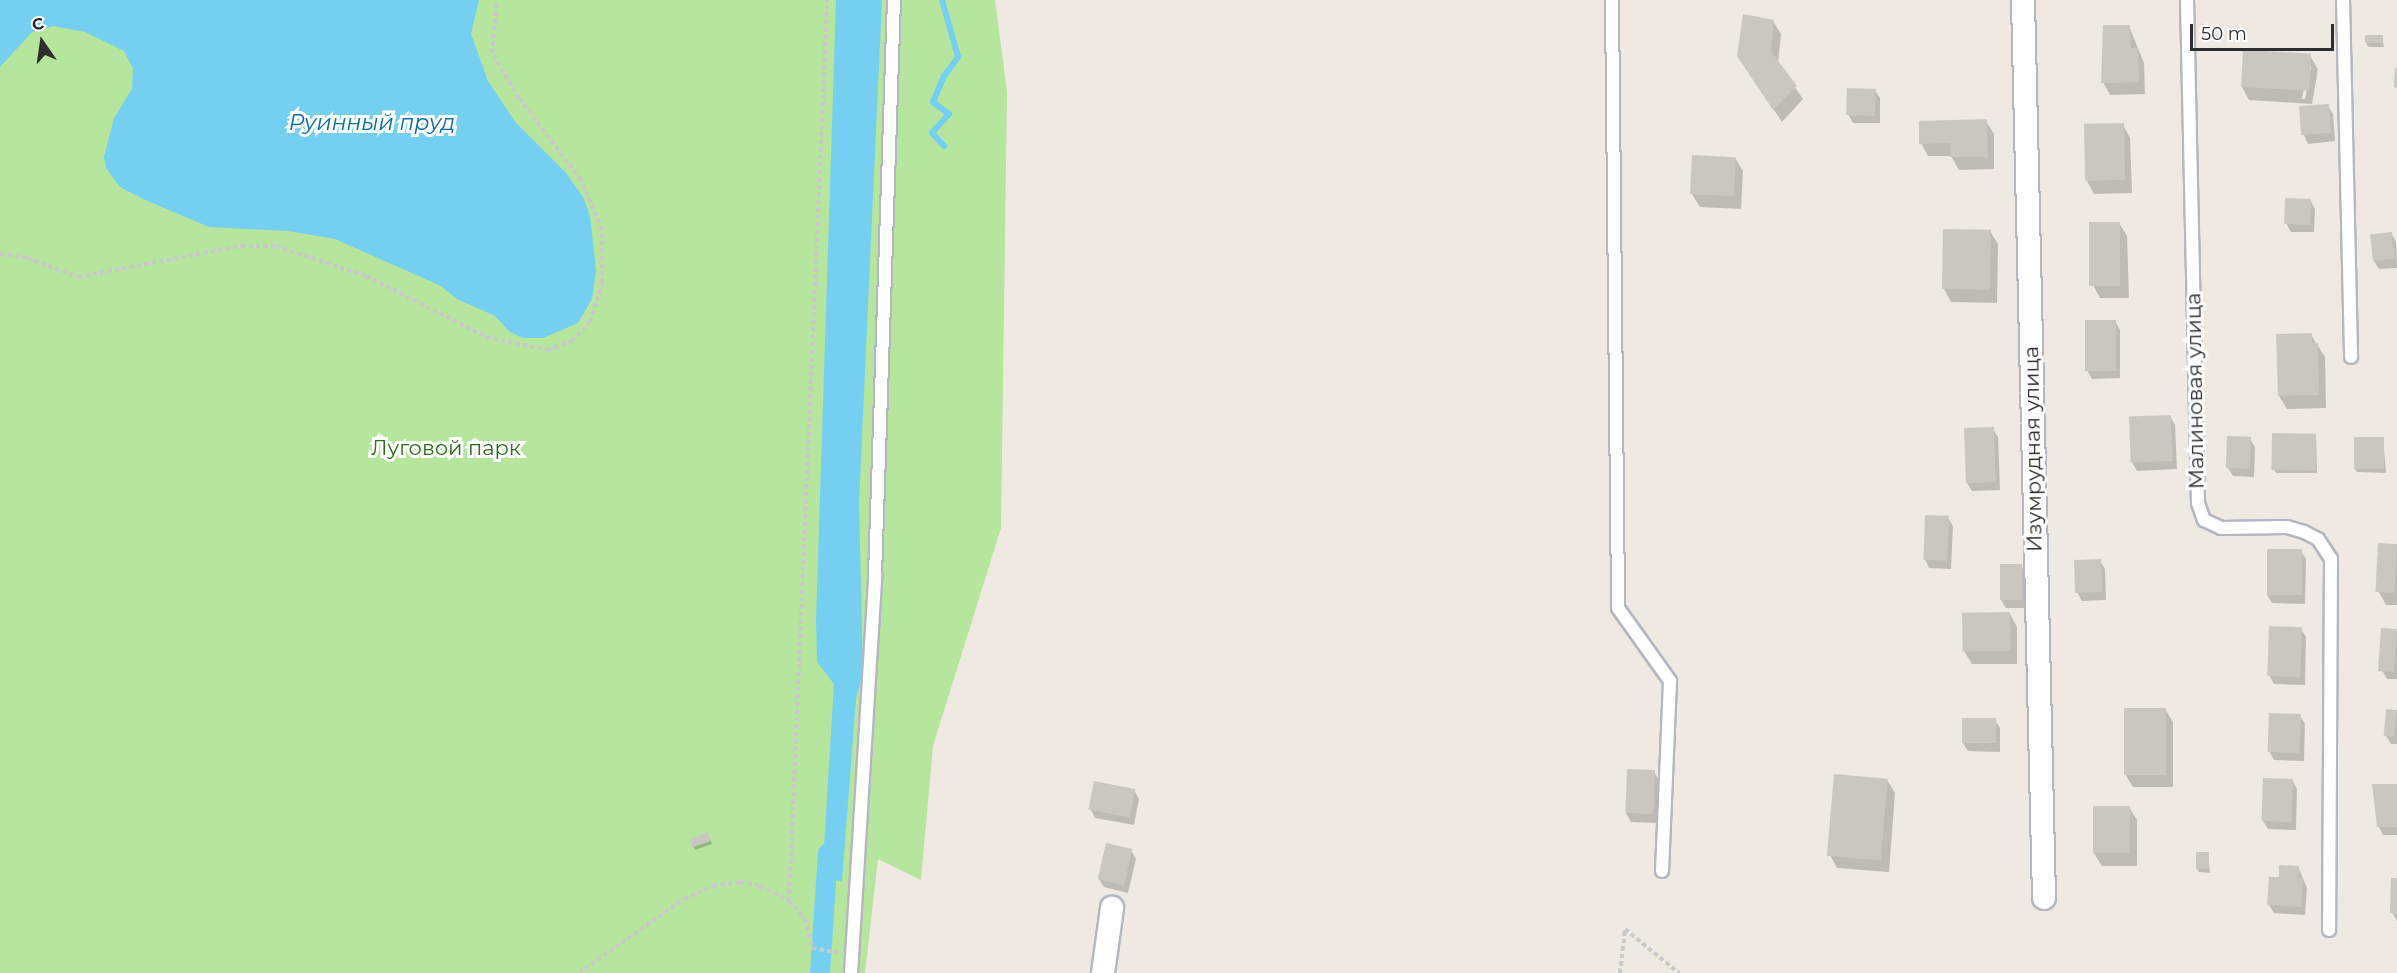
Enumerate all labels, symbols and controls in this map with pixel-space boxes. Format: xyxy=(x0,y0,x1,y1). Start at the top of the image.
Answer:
north arrow xyxy=(12,12,72,72)
scale bar xyxy=(2193,12,2337,50)
text: С xyxy=(30,13,46,35)
text: 50 m xyxy=(2201,23,2247,45)
water label: Руинный пруд xyxy=(289,110,455,136)
street label: Малиновая улица xyxy=(2181,293,2209,489)
street label: Изумрудная улица xyxy=(2019,346,2047,552)
park label: Луговой парк xyxy=(371,435,521,461)

